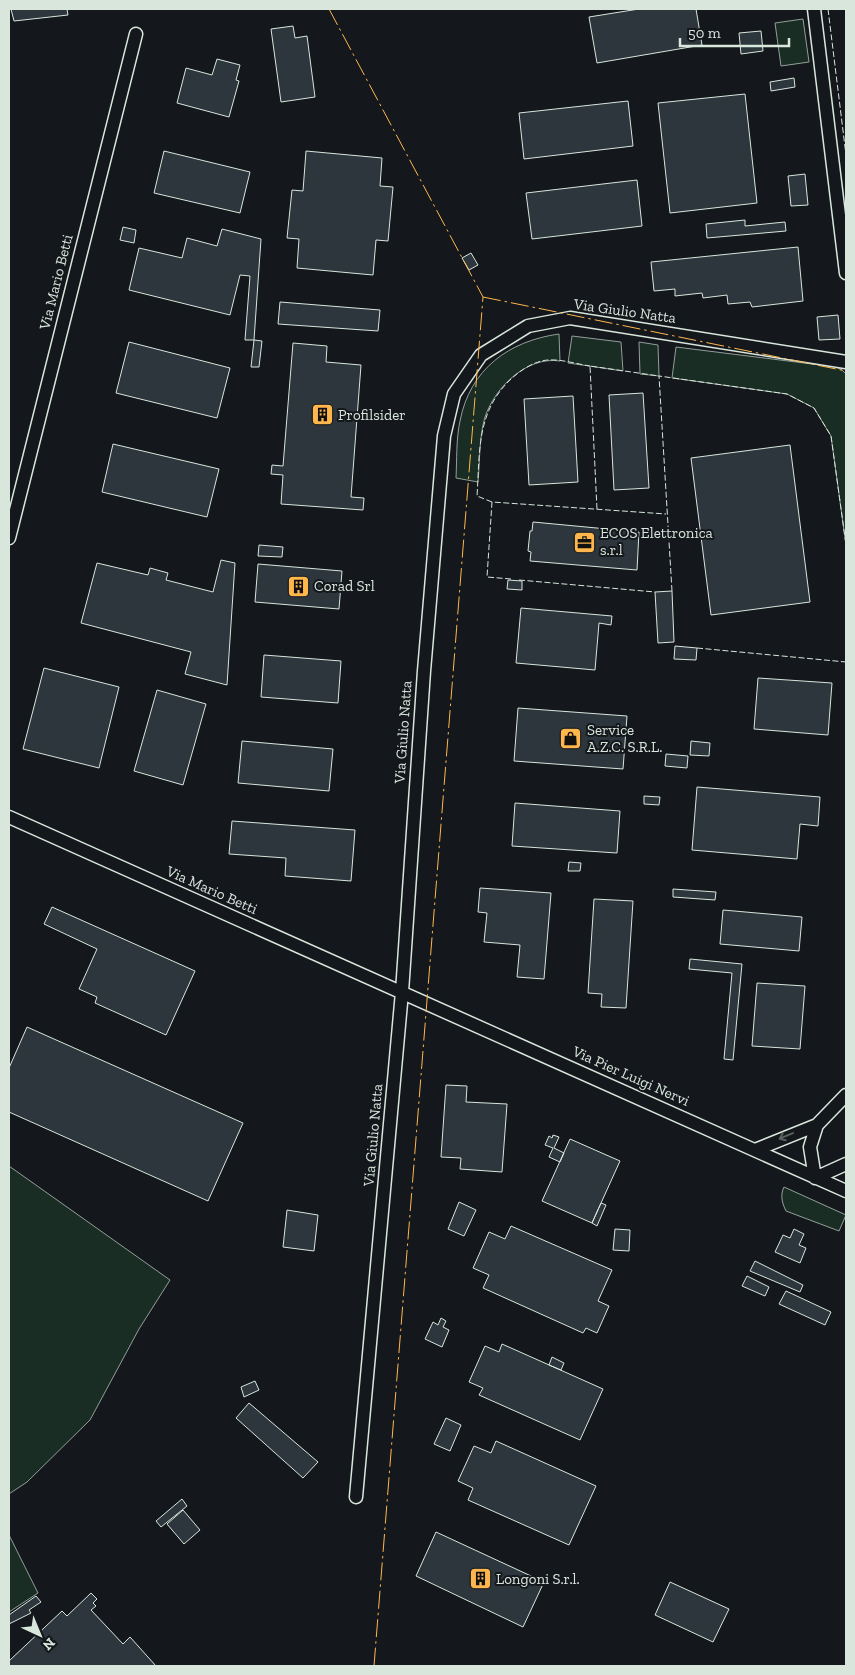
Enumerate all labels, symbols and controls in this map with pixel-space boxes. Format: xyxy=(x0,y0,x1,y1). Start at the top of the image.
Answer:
scale bar xyxy=(680,15,789,47)
text: 50 m xyxy=(688,24,721,42)
street label: Via Mario Betti xyxy=(35,232,77,333)
street label: Via Giulio Natta xyxy=(572,295,677,327)
building icon: Profilsider xyxy=(310,403,334,427)
place label: Profilsider xyxy=(338,406,406,424)
place label: ECOS Elettronica s.r.l xyxy=(600,524,713,559)
office icon: ECOS Elettronica s.r.l xyxy=(572,530,596,554)
building icon: Corad Srl xyxy=(286,574,310,598)
place label: Corad Srl xyxy=(314,577,375,595)
street label: Via Giulio Natta xyxy=(390,680,416,785)
place label: Service A.Z.C. S.R.L. xyxy=(587,721,662,756)
shop icon: Service A.Z.C. S.R.L. xyxy=(559,727,583,751)
street label: Via Mario Betti xyxy=(163,862,260,918)
street label: Via Pier Luigi Nervi xyxy=(569,1042,692,1110)
street label: Via Giulio Natta xyxy=(359,1083,386,1188)
one-way arrow xyxy=(779,1132,794,1142)
building icon: Longoni S.r.l. xyxy=(468,1567,492,1591)
place label: Longoni S.r.l. xyxy=(496,1570,580,1588)
north arrow xyxy=(15,1610,65,1660)
text: N xyxy=(39,1634,58,1654)

